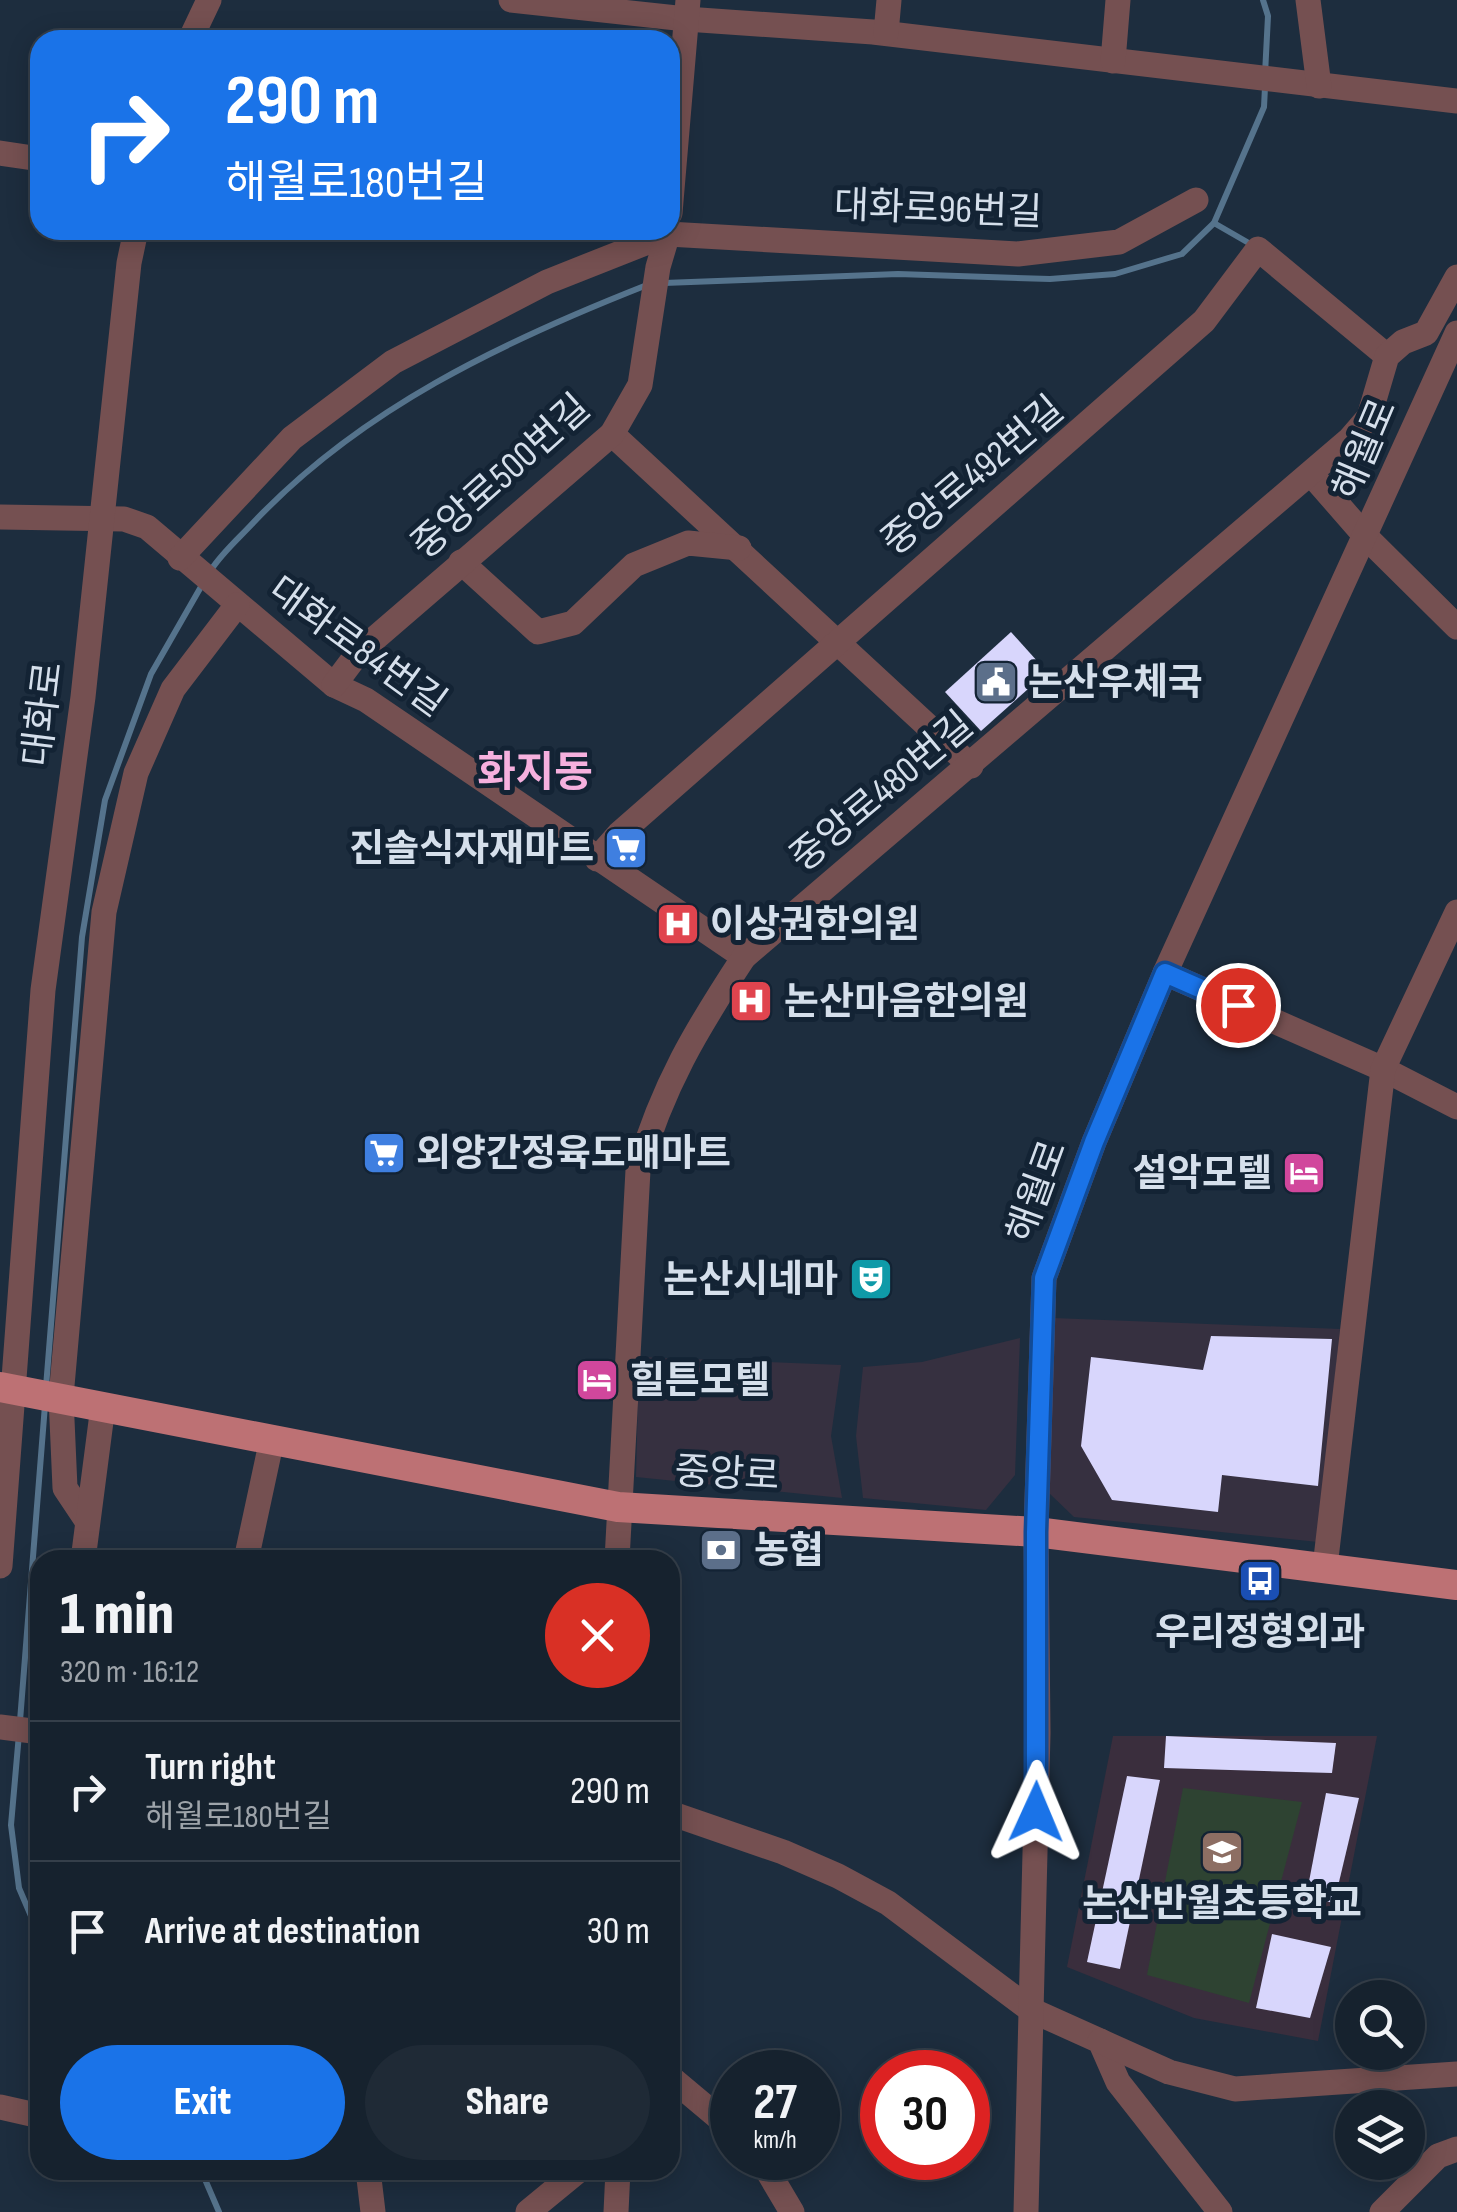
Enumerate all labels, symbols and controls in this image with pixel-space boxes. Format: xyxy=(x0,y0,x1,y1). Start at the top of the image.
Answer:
text: 290 m xyxy=(225,60,380,144)
icon: right xyxy=(60,70,190,200)
text: 해월로180번길 xyxy=(225,156,488,211)
street label: 대화로96번길 xyxy=(833,183,1043,236)
street label: 중앙로500번길 xyxy=(403,385,599,569)
street label: 중앙로492번길 xyxy=(873,387,1073,565)
street label: 해월로 xyxy=(1324,393,1407,507)
street label: 대화로84번길 xyxy=(260,568,455,727)
street label: 대화로 xyxy=(15,659,72,769)
public building icon: 논산우체국 xyxy=(973,659,1019,705)
place label: 논산우체국 xyxy=(1028,661,1203,706)
street label: 중앙로480번길 xyxy=(782,703,982,882)
district label: 화지동 xyxy=(477,748,593,799)
supermarket icon: 진솔식자재마트 xyxy=(603,825,649,871)
place label: 진솔식자재마트 xyxy=(349,827,594,872)
hospital icon: 이상권한의원 xyxy=(655,901,701,947)
place label: 이상권한의원 xyxy=(710,903,920,948)
pin xyxy=(1196,963,1281,1048)
hospital icon: 논산마음한의원 xyxy=(728,978,774,1024)
icon: arrive xyxy=(1211,978,1266,1033)
place label: 논산마음한의원 xyxy=(784,980,1029,1025)
supermarket icon: 외양간정육도매마트 xyxy=(361,1130,407,1176)
place label: 외양간정육도매마트 xyxy=(416,1132,731,1177)
street label: 해월로 xyxy=(998,1135,1076,1248)
hotel icon: 설악모텔 xyxy=(1281,1150,1327,1196)
place label: 설악모텔 xyxy=(1132,1152,1272,1197)
theatre icon: 논산시네마 xyxy=(848,1256,894,1302)
place label: 논산시네마 xyxy=(663,1258,838,1303)
hotel icon: 힐튼모텔 xyxy=(574,1357,620,1403)
place label: 힐튼모텔 xyxy=(630,1359,770,1404)
street label: 중앙로 xyxy=(673,1449,780,1500)
bank icon: 농협 xyxy=(698,1527,744,1573)
place label: 농협 xyxy=(754,1529,824,1574)
bus stop icon: 우리정형외과 xyxy=(1237,1558,1283,1604)
text: 1 min xyxy=(60,1579,174,1651)
button: close xyxy=(545,1583,650,1688)
place label: 우리정형외과 xyxy=(1155,1611,1365,1656)
text: 320 m · 16:12 xyxy=(60,1653,199,1692)
text: Turn right xyxy=(145,1745,276,1790)
position arrow xyxy=(984,1760,1088,1864)
icon: right xyxy=(60,1764,115,1819)
text: 290 m xyxy=(570,1769,650,1814)
text: 해월로180번길 xyxy=(145,1798,332,1837)
school or university icon: 논산반월초등학교 xyxy=(1199,1829,1245,1875)
place label: 논산반월초등학교 xyxy=(1082,1882,1362,1927)
icon: arrive xyxy=(60,1904,115,1959)
text: Arrive at destination xyxy=(145,1909,420,1954)
text: 30 m xyxy=(587,1909,650,1954)
map controls xyxy=(1335,1980,1425,2180)
button: search xyxy=(1335,1980,1425,2070)
button: Exit xyxy=(60,2045,345,2160)
button: Share xyxy=(365,2045,650,2160)
speed limit sign: 30 xyxy=(860,2050,990,2180)
text: 27 xyxy=(753,2073,797,2133)
button: layers xyxy=(1335,2090,1425,2180)
text: km/h xyxy=(753,2125,797,2156)

